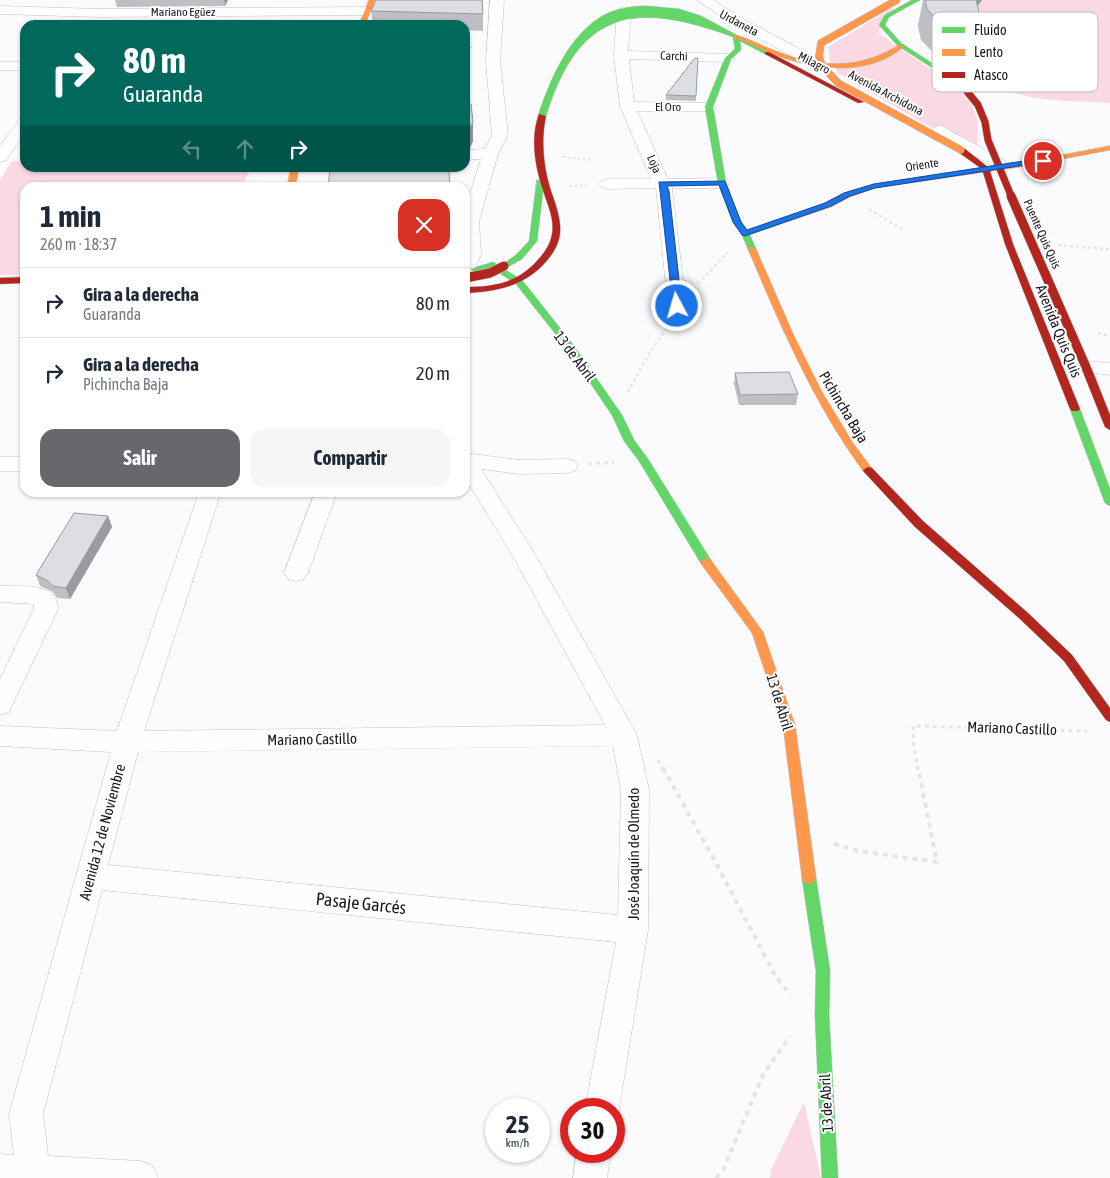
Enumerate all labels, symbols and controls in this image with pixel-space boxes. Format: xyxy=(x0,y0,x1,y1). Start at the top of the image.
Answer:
street label: Mariano Egüez xyxy=(151,5,216,19)
street label: Urdaneta xyxy=(717,7,761,39)
legend xyxy=(932,12,1098,92)
text: Fluido xyxy=(974,22,1007,38)
icon: right xyxy=(40,40,105,105)
text: 80 m xyxy=(123,40,186,80)
text: Lento xyxy=(974,44,1003,60)
street label: Carchi xyxy=(660,49,688,63)
street label: Milagro xyxy=(796,49,833,77)
street label: Avenida Archidona xyxy=(846,67,926,119)
text: Atasco xyxy=(974,67,1008,83)
text: Guaranda xyxy=(123,81,203,107)
street label: El Oro xyxy=(655,100,681,114)
icon: left xyxy=(178,135,206,163)
icon: ahead xyxy=(231,135,259,163)
icon: right xyxy=(284,135,312,163)
pin xyxy=(1022,140,1064,182)
icon: arrive xyxy=(1029,147,1057,175)
street label: Loja xyxy=(644,153,664,175)
street label: Oriente xyxy=(904,155,940,175)
street label: Puente Quis Quis xyxy=(1020,197,1064,271)
text: 1 min xyxy=(40,199,101,233)
button: close xyxy=(398,199,450,251)
text: 260 m · 18:37 xyxy=(40,235,117,253)
position arrow xyxy=(650,279,702,331)
street label: Avenida Quis Quis xyxy=(1033,282,1085,380)
text: Gira a la derecha xyxy=(83,283,199,305)
icon: right xyxy=(40,289,68,317)
text: 80 m xyxy=(416,292,450,314)
text: Guaranda xyxy=(83,305,141,323)
street label: 13 de Abril xyxy=(551,328,599,384)
text: Gira a la derecha xyxy=(83,353,199,375)
icon: right xyxy=(40,359,68,387)
text: 20 m xyxy=(416,362,450,384)
street label: Pichincha Baja xyxy=(816,368,872,446)
text: Pichincha Baja xyxy=(83,375,169,393)
button: Salir xyxy=(40,429,240,487)
button: Compartir xyxy=(250,429,450,487)
street label: 13 de Abril xyxy=(763,672,797,732)
street label: Mariano Castillo xyxy=(967,718,1057,738)
street label: Mariano Castillo xyxy=(267,730,357,748)
street label: Avenida 12 de Noviembre xyxy=(76,762,128,902)
street label: José Joaquín de Olmedo xyxy=(625,788,642,920)
street label: Pasaje Garcés xyxy=(315,888,407,918)
street label: 13 de Abril xyxy=(816,1073,836,1133)
speed limit sign: 30 xyxy=(560,1098,625,1163)
text: 25 xyxy=(506,1110,529,1138)
text: km/h xyxy=(506,1136,529,1150)

